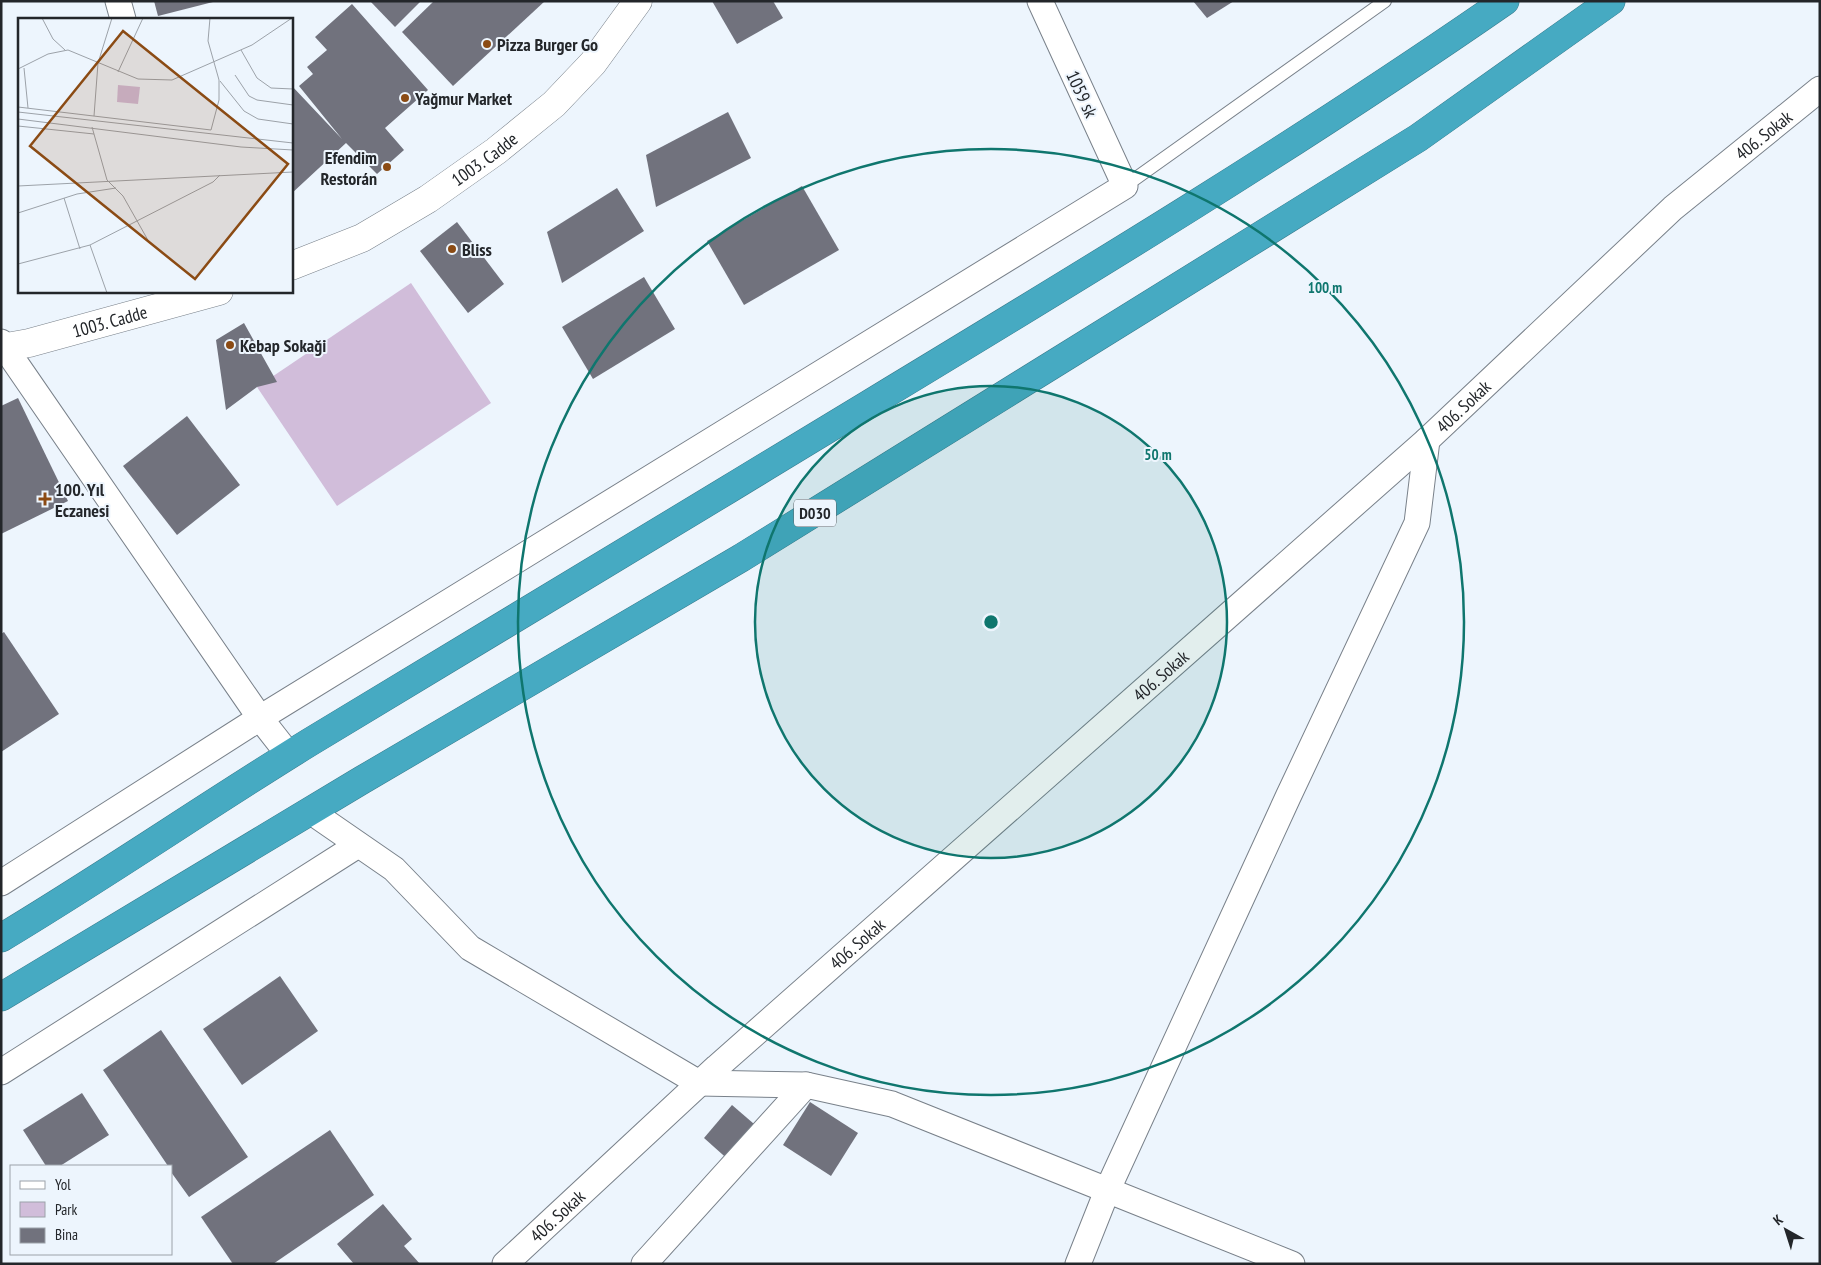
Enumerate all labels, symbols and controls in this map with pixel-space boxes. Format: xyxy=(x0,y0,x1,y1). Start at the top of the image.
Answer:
inset map xyxy=(18,18,292,292)
place label: Pizza Burger Go xyxy=(497,33,598,56)
marker: Pizza Burger Go xyxy=(481,38,493,50)
street label: 1059 sk xyxy=(1061,67,1103,121)
place label: Yağmur Market xyxy=(414,87,513,110)
marker: Yağmur Market xyxy=(399,92,411,104)
street label: 406. Sokak xyxy=(1730,105,1797,165)
street label: 1003. Cadde xyxy=(446,127,522,191)
place label: Efendim Restorán xyxy=(321,146,377,190)
marker: Efendim Restorán xyxy=(381,161,393,173)
place label: Bliss xyxy=(462,238,492,261)
marker: Bliss xyxy=(446,243,458,255)
text: 100 m xyxy=(1308,278,1342,297)
street label: 1003. Cadde xyxy=(70,300,150,342)
place label: Kebap Sokaği xyxy=(240,334,326,357)
marker: Kebap Sokaği xyxy=(224,339,236,351)
street label: 406. Sokak xyxy=(1431,375,1495,437)
text: 50 m xyxy=(1144,445,1172,464)
place label: 100. Yıl Eczanesi xyxy=(55,478,109,522)
marker: 100. Yıl Eczanesi xyxy=(39,493,51,505)
road number: D030 xyxy=(794,499,836,526)
centre of rings xyxy=(982,613,1000,631)
street label: 406. Sokak xyxy=(1128,645,1193,706)
street label: 406. Sokak xyxy=(824,913,890,974)
legend xyxy=(10,1165,172,1255)
text: Yol xyxy=(55,1175,71,1194)
street label: 406. Sokak xyxy=(525,1184,589,1247)
text: Park xyxy=(55,1200,77,1219)
north arrow xyxy=(1761,1205,1811,1255)
text: K xyxy=(1769,1210,1787,1229)
text: Bina xyxy=(55,1225,78,1244)

